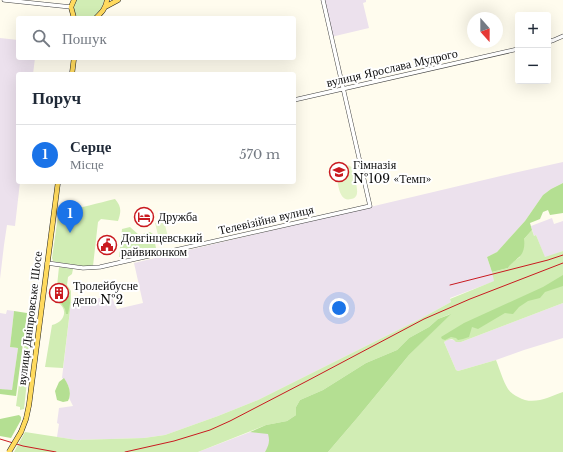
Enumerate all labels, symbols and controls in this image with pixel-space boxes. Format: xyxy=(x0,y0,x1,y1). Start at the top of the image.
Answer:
north arrow xyxy=(467,12,503,48)
map controls xyxy=(515,12,551,84)
button: + xyxy=(515,12,551,48)
search box xyxy=(16,16,296,60)
icon: search xyxy=(30,27,52,49)
text: Пошук xyxy=(62,29,107,48)
street label: вулиця Ярослава Мудрого xyxy=(325,45,459,90)
button: − xyxy=(515,48,551,84)
text: Поруч xyxy=(32,88,81,109)
text: Серце xyxy=(70,137,111,156)
text: 1 xyxy=(42,146,48,163)
text: 570 m xyxy=(239,146,280,163)
text: Місце xyxy=(70,156,104,173)
place label: Гімназія №109 «Темп» xyxy=(353,157,432,186)
school or university icon: Гімназія №109 «Темп» xyxy=(328,161,350,183)
pin: 1 xyxy=(57,200,83,233)
street label: Телевізійна вулиця xyxy=(217,201,315,238)
hotel icon: Дружба xyxy=(133,206,155,228)
place label: Дружба xyxy=(158,209,198,224)
place label: Довгінцевський райвиконком xyxy=(121,230,203,259)
public building icon: Довгінцевський райвиконком xyxy=(96,234,118,256)
street label: вулиця Дніпровське Шосе xyxy=(14,250,45,386)
place label: Тролейбусне депо №2 xyxy=(73,278,138,307)
building icon: Тролейбусне депо №2 xyxy=(48,282,70,304)
your location xyxy=(329,298,349,318)

